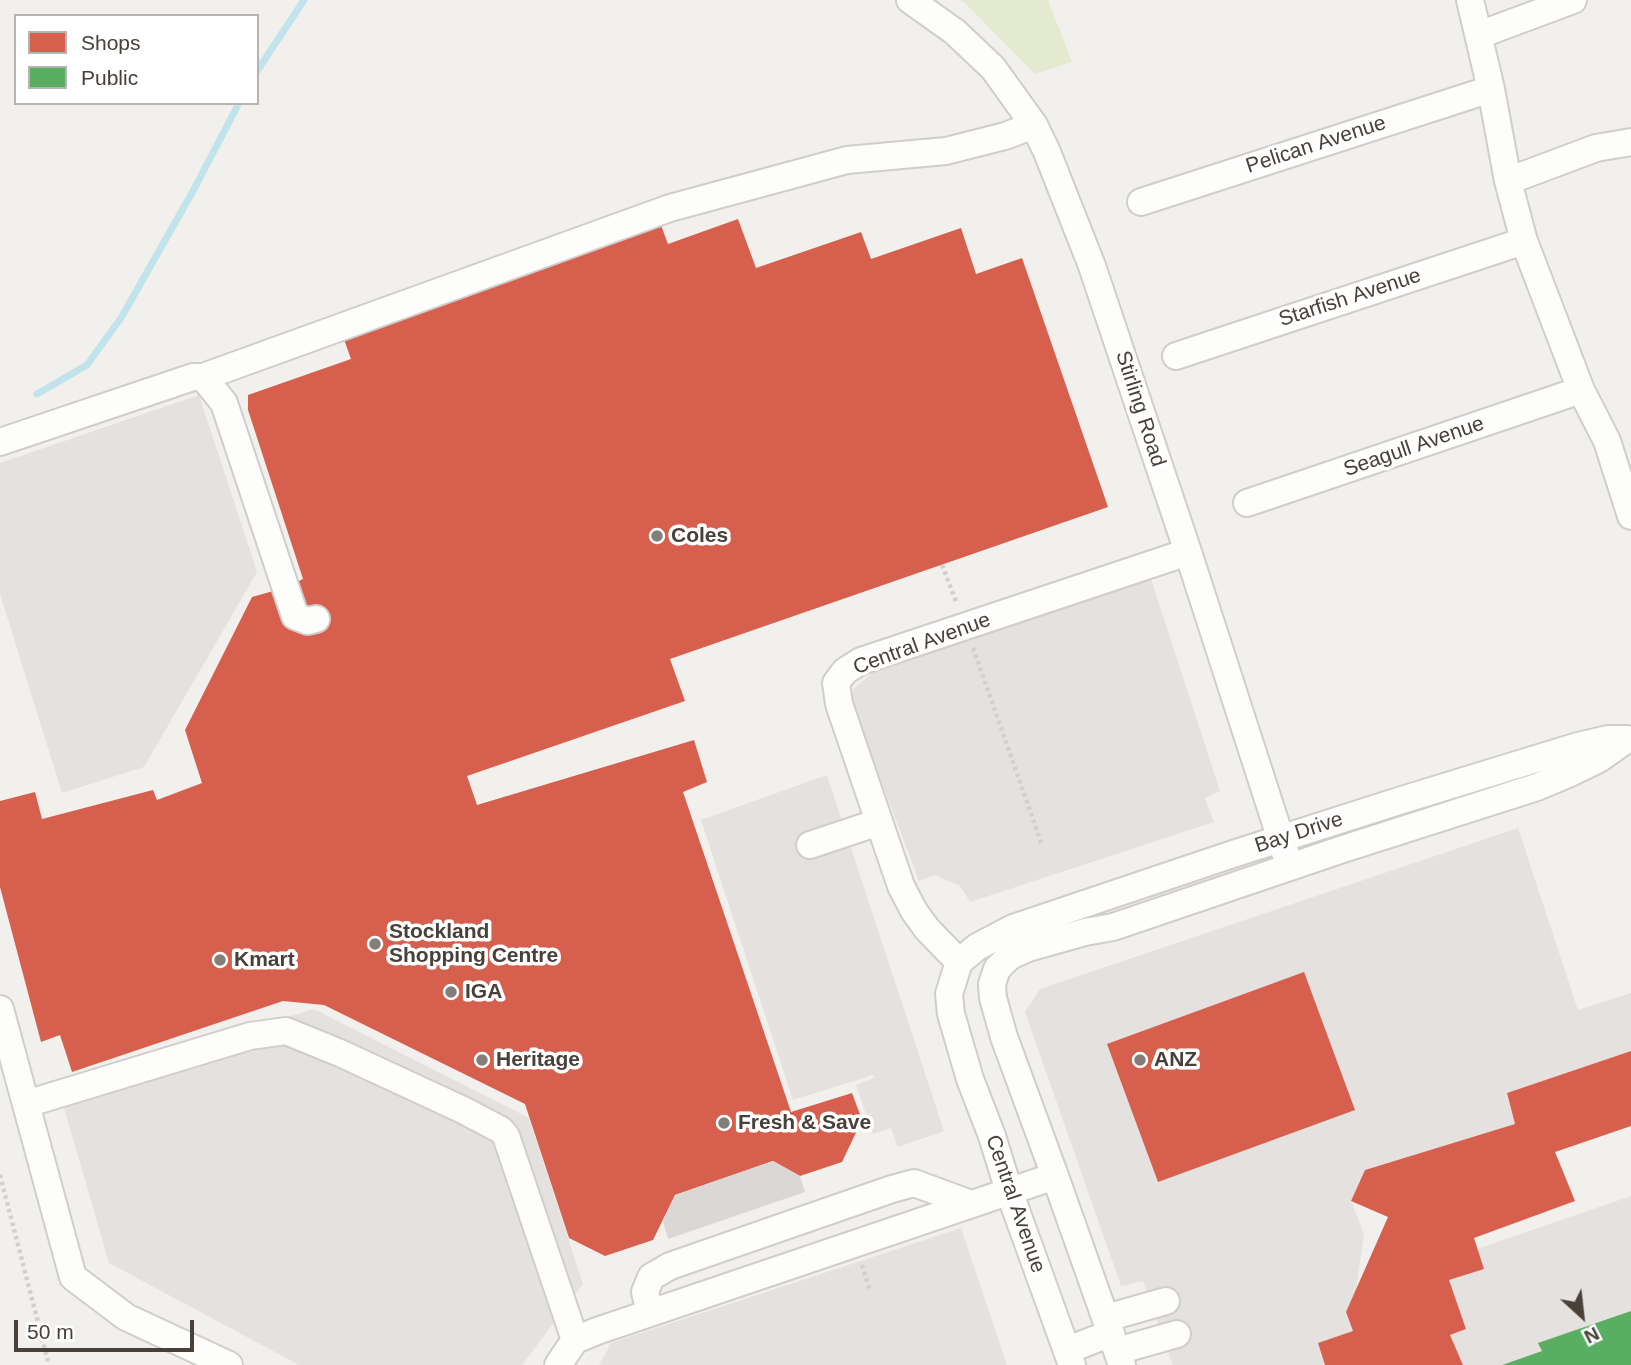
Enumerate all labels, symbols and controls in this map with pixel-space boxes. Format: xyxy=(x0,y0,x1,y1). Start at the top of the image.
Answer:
legend xyxy=(14,14,259,105)
text: Shops xyxy=(81,31,141,54)
text: Public xyxy=(81,66,138,89)
street label: Pelican Avenue xyxy=(1243,111,1389,179)
street label: Starfish Avenue xyxy=(1276,263,1424,333)
street label: Stirling Road xyxy=(1109,348,1171,470)
street label: Seagull Avenue xyxy=(1341,411,1487,483)
place label: Coles xyxy=(671,523,728,549)
marker: Coles xyxy=(649,528,665,544)
street label: Central Avenue xyxy=(850,607,994,681)
street label: Bay Drive xyxy=(1252,807,1346,859)
place label: Stockland Shopping Centre xyxy=(389,919,558,969)
marker: Stockland Shopping Centre xyxy=(367,936,383,952)
place label: Kmart xyxy=(234,947,295,973)
marker: Kmart xyxy=(212,952,228,968)
place label: IGA xyxy=(465,979,502,1005)
marker: IGA xyxy=(443,984,459,1000)
place label: Heritage xyxy=(496,1047,580,1073)
place label: ANZ xyxy=(1154,1047,1197,1073)
marker: Heritage xyxy=(474,1052,490,1068)
marker: ANZ xyxy=(1132,1052,1148,1068)
place label: Fresh & Save xyxy=(738,1110,871,1136)
marker: Fresh & Save xyxy=(716,1115,732,1131)
street label: Central Avenue xyxy=(980,1132,1050,1276)
north arrow xyxy=(1547,1281,1617,1351)
scale bar xyxy=(18,1306,198,1350)
text: 50 m xyxy=(27,1320,74,1343)
text: N xyxy=(1581,1323,1603,1348)

